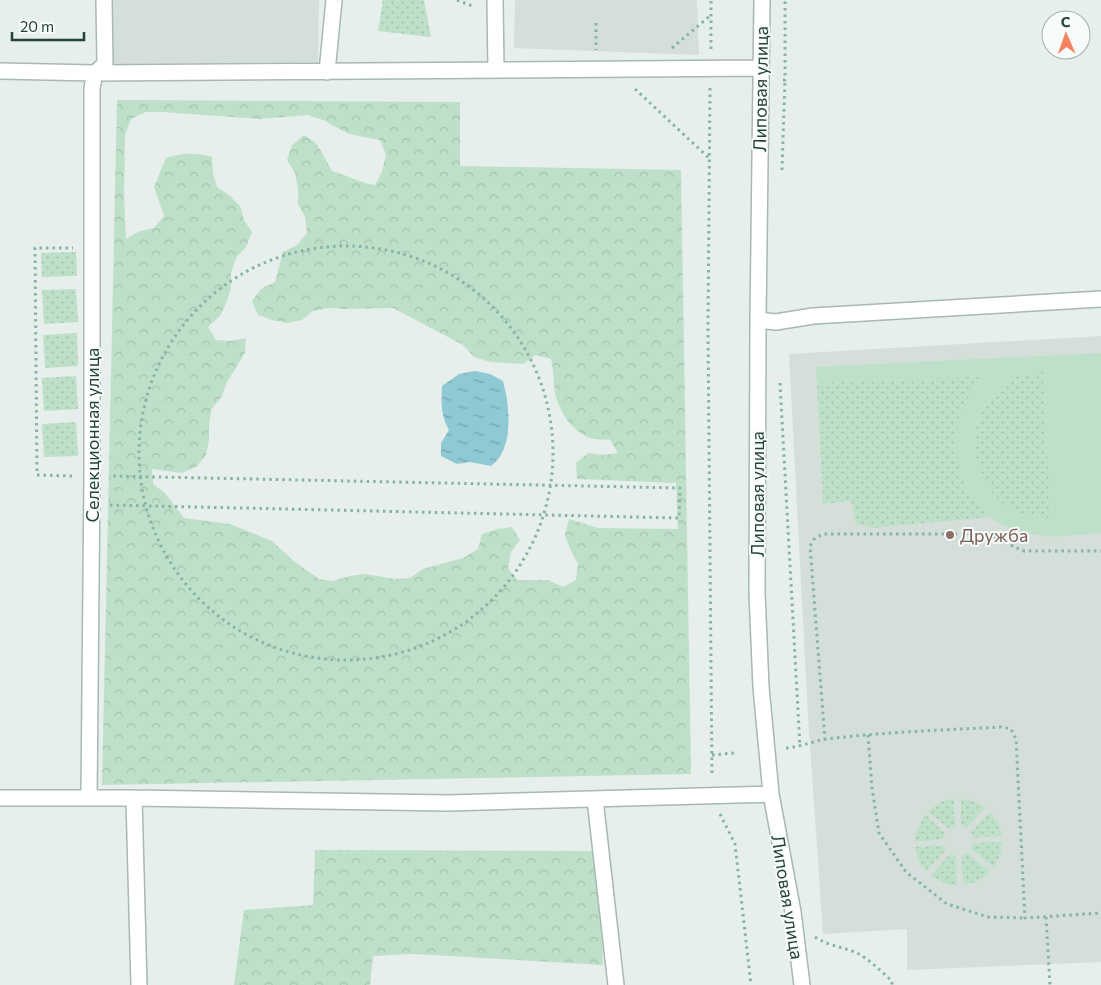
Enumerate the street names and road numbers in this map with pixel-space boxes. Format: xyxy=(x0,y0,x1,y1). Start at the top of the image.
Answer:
street label: Липовая улица xyxy=(748,26,772,152)
street label: Селекционная улица xyxy=(81,348,103,522)
street label: Липовая улица xyxy=(746,431,768,557)
street label: Липовая улица xyxy=(767,833,809,961)

